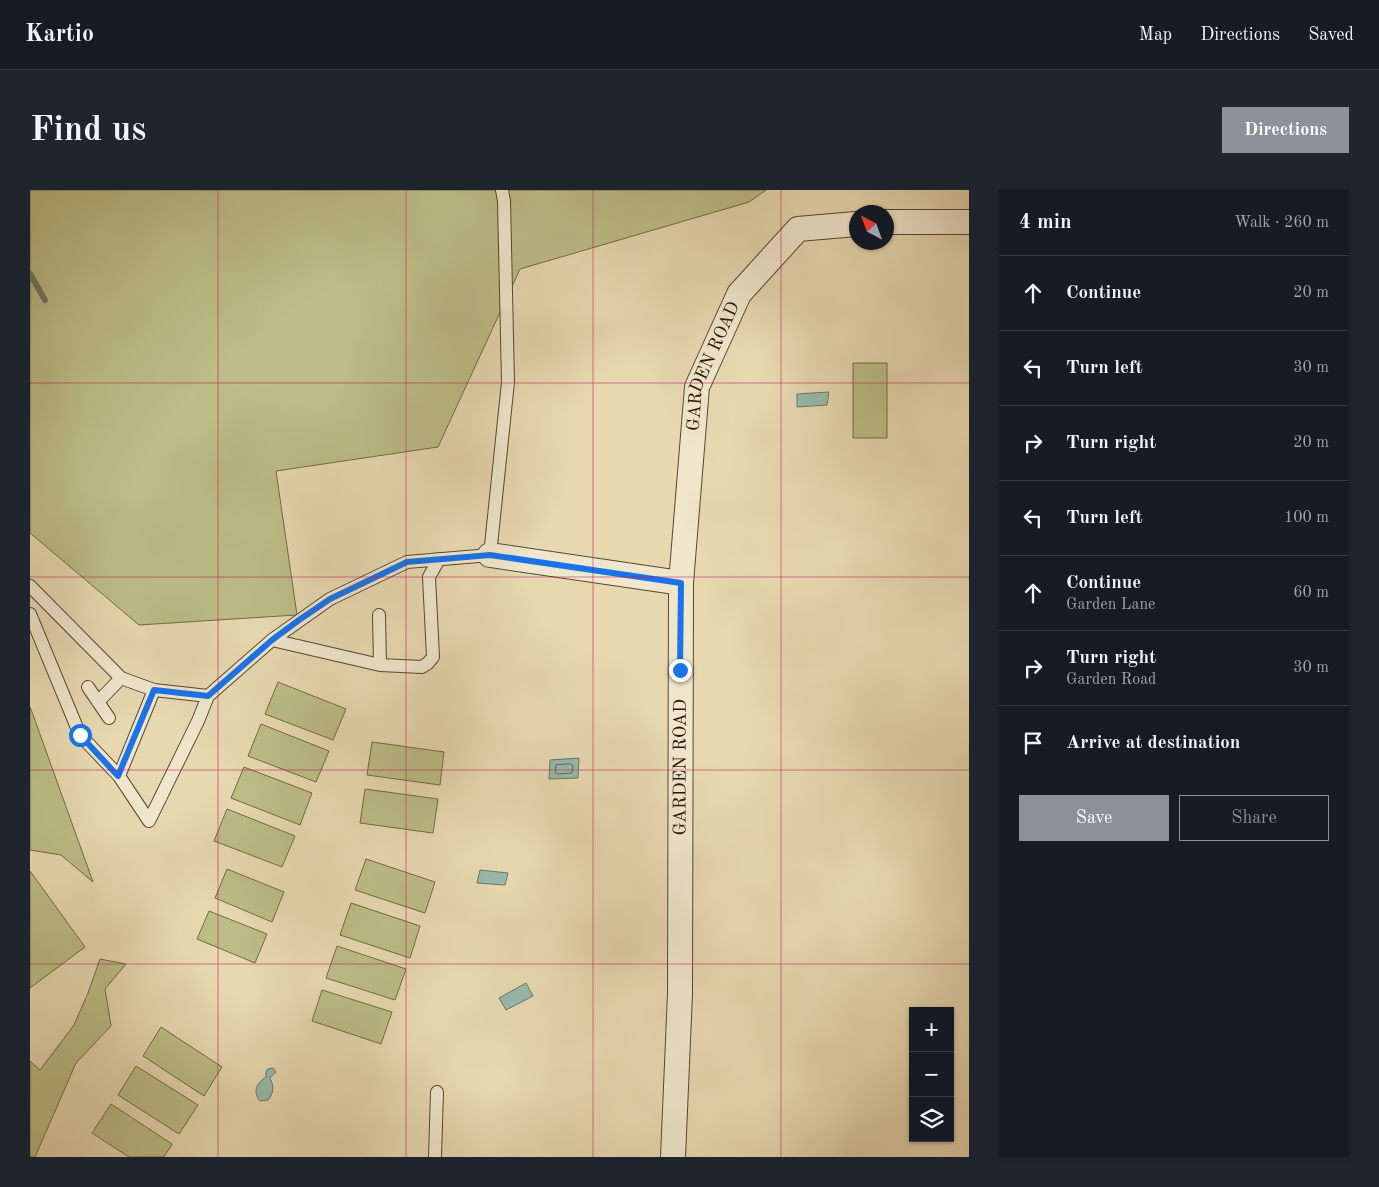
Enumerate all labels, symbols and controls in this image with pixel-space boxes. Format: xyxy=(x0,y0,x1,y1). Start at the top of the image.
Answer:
text: Kartio xyxy=(25,23,94,47)
text: Map xyxy=(1139,26,1172,44)
text: Directions xyxy=(1200,26,1280,44)
text: Saved xyxy=(1308,26,1354,44)
button: Directions xyxy=(1222,107,1349,153)
text: Find us xyxy=(30,113,146,148)
north arrow xyxy=(849,205,894,250)
text: 4 min xyxy=(1019,212,1072,233)
text: Walk · 260 m xyxy=(1234,215,1329,231)
icon: ahead xyxy=(1019,279,1047,307)
text: Continue xyxy=(1066,284,1141,303)
text: 20 m xyxy=(1293,285,1329,301)
street label: GARDEN ROAD xyxy=(684,299,743,432)
icon: left xyxy=(1019,354,1047,382)
text: Turn left xyxy=(1066,359,1143,378)
text: 30 m xyxy=(1293,360,1329,376)
icon: right xyxy=(1019,429,1047,457)
text: Turn right xyxy=(1066,434,1156,453)
text: 20 m xyxy=(1293,435,1329,451)
icon: left xyxy=(1019,504,1047,532)
text: Turn left xyxy=(1066,509,1143,528)
text: 100 m xyxy=(1284,510,1329,526)
text: Continue xyxy=(1066,574,1141,593)
icon: ahead xyxy=(1019,579,1047,607)
text: 60 m xyxy=(1293,585,1329,601)
text: Garden Lane xyxy=(1066,597,1155,613)
text: Turn right xyxy=(1066,649,1156,668)
icon: right xyxy=(1019,654,1047,682)
route end xyxy=(669,659,692,682)
text: 30 m xyxy=(1293,660,1329,676)
text: Garden Road xyxy=(1066,672,1156,688)
street label: GARDEN ROAD xyxy=(671,699,690,836)
route start xyxy=(69,724,92,747)
icon: arrive xyxy=(1019,729,1047,757)
text: Arrive at destination xyxy=(1066,734,1240,753)
button: Save xyxy=(1019,795,1169,841)
button: Share xyxy=(1179,795,1329,841)
map controls xyxy=(909,1007,954,1142)
button: + xyxy=(909,1007,954,1052)
button: − xyxy=(909,1052,954,1097)
button: layers xyxy=(909,1097,954,1142)

